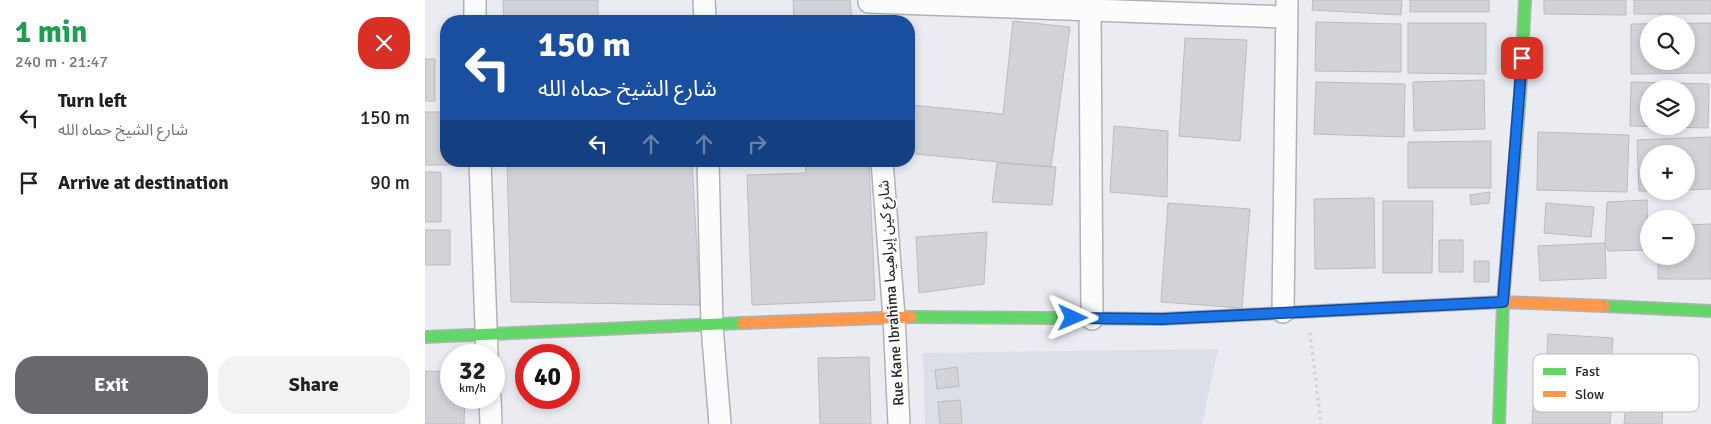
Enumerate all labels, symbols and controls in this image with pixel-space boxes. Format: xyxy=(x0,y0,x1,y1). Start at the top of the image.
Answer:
text: 1 min xyxy=(15,14,87,51)
map controls xyxy=(1640,15,1695,265)
button: search xyxy=(1640,15,1695,70)
button: close xyxy=(358,17,410,69)
text: 150 m xyxy=(538,23,631,66)
icon: left xyxy=(455,35,520,100)
pin xyxy=(1501,37,1543,79)
icon: arrive xyxy=(1508,44,1536,72)
text: 240 m · 21:47 xyxy=(15,52,108,72)
text: شارع الشيخ حماه الله xyxy=(538,75,717,102)
button: layers xyxy=(1640,80,1695,135)
text: Turn left xyxy=(58,89,127,113)
icon: left xyxy=(15,104,43,132)
text: 150 m xyxy=(360,106,410,130)
text: شارع الشيخ حماه الله xyxy=(58,120,188,140)
icon: left xyxy=(584,130,612,158)
icon: ahead xyxy=(637,130,665,158)
icon: ahead xyxy=(690,130,718,158)
icon: right xyxy=(743,130,771,158)
button: + xyxy=(1640,145,1695,200)
icon: arrive xyxy=(15,169,43,197)
text: Arrive at destination xyxy=(58,171,229,195)
text: 90 m xyxy=(370,171,410,195)
street label: Rue Kane Ibrahima شارع كين إبراهيما xyxy=(874,179,911,406)
button: − xyxy=(1640,210,1695,265)
position arrow xyxy=(1046,291,1098,343)
speed limit sign: 40 xyxy=(515,344,580,409)
legend xyxy=(1533,354,1699,412)
text: 32 xyxy=(459,355,486,386)
button: Exit xyxy=(15,356,208,414)
button: Share xyxy=(218,356,410,414)
text: Fast xyxy=(1575,363,1600,380)
text: km/h xyxy=(459,381,486,396)
text: Slow xyxy=(1575,386,1604,403)

